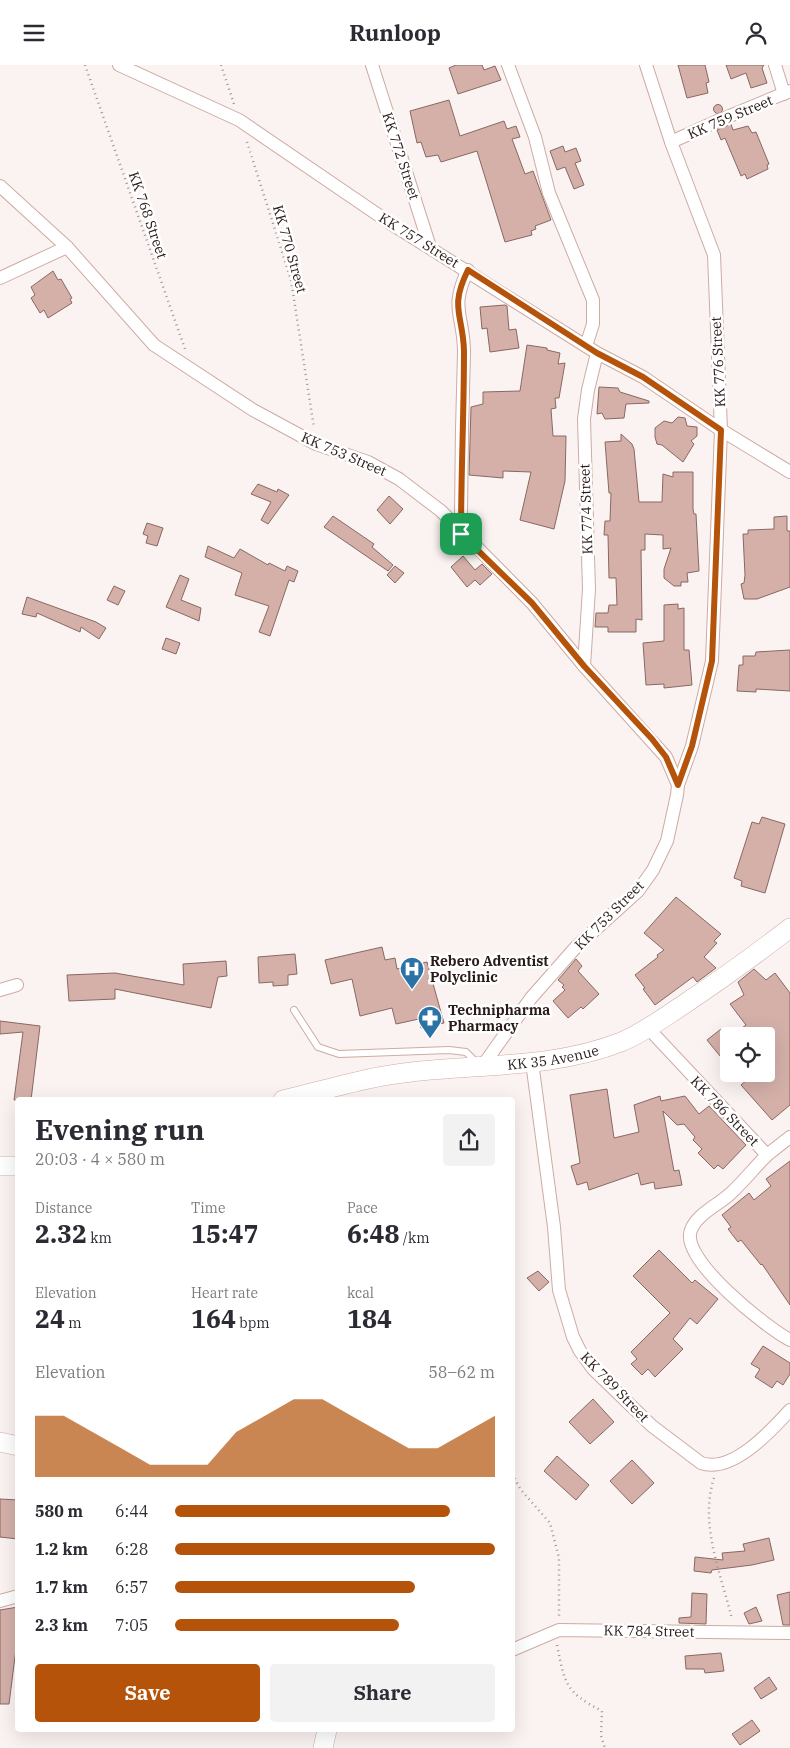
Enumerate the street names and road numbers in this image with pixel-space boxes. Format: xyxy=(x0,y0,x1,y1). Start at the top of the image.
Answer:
street label: KK 759 Street xyxy=(685,91,775,143)
street label: KK 772 Street xyxy=(378,110,424,202)
street label: KK 768 Street xyxy=(125,169,171,261)
street label: KK 770 Street xyxy=(269,203,311,295)
street label: KK 757 Street xyxy=(376,208,462,272)
street label: KK 776 Street xyxy=(707,316,729,408)
street label: KK 753 Street xyxy=(299,428,389,480)
street label: KK 774 Street xyxy=(575,463,597,555)
street label: KK 753 Street xyxy=(571,876,648,953)
street label: KK 35 Avenue xyxy=(507,1041,601,1074)
street label: KK 786 Street xyxy=(687,1072,763,1150)
street label: KK 789 Street xyxy=(577,1348,653,1426)
street label: KK 784 Street xyxy=(603,1621,695,1641)

